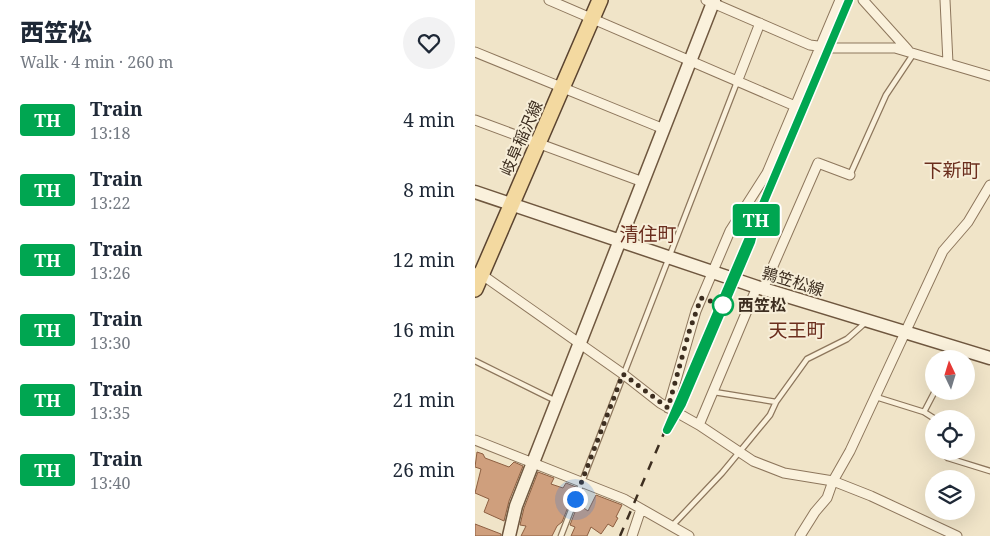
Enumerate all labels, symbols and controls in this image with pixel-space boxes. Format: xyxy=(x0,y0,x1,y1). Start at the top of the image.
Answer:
text: 西笠松 xyxy=(20,15,92,48)
button: heart xyxy=(403,17,455,69)
text: Walk · 4 min · 260 m xyxy=(20,51,173,73)
text: Train xyxy=(90,96,143,122)
street label: 岐阜稲沢線 xyxy=(495,97,547,179)
text: 4 min xyxy=(403,107,455,133)
text: TH xyxy=(34,108,61,132)
text: 13:18 xyxy=(90,122,130,144)
district label: 下新町 xyxy=(923,157,981,183)
text: Train xyxy=(90,166,143,192)
text: 8 min xyxy=(403,177,455,203)
text: TH xyxy=(34,178,61,202)
text: 13:22 xyxy=(90,192,130,214)
line badge: TH xyxy=(733,204,779,236)
text: TH xyxy=(743,208,769,232)
district label: 清住町 xyxy=(619,221,677,247)
text: Train xyxy=(90,236,143,262)
text: 12 min xyxy=(393,247,455,273)
text: TH xyxy=(34,248,61,272)
street label: 鶉笠松線 xyxy=(759,261,827,301)
text: 13:26 xyxy=(90,262,130,284)
marker: 西笠松 xyxy=(712,294,734,316)
place label: 西笠松 xyxy=(738,294,786,316)
text: Train xyxy=(90,306,143,332)
text: 16 min xyxy=(393,317,455,343)
district label: 天王町 xyxy=(768,317,826,343)
text: TH xyxy=(34,318,61,342)
text: 13:30 xyxy=(90,332,130,354)
north arrow xyxy=(925,350,975,400)
map controls xyxy=(925,350,975,520)
text: Train xyxy=(90,376,143,402)
text: 21 min xyxy=(393,387,455,413)
text: TH xyxy=(34,388,61,412)
text: 13:35 xyxy=(90,402,130,424)
button: locate xyxy=(925,410,975,460)
text: Train xyxy=(90,446,143,472)
text: 26 min xyxy=(393,457,455,483)
text: TH xyxy=(34,458,61,482)
button: layers xyxy=(925,470,975,520)
text: 13:40 xyxy=(90,472,130,494)
your location xyxy=(563,487,588,512)

